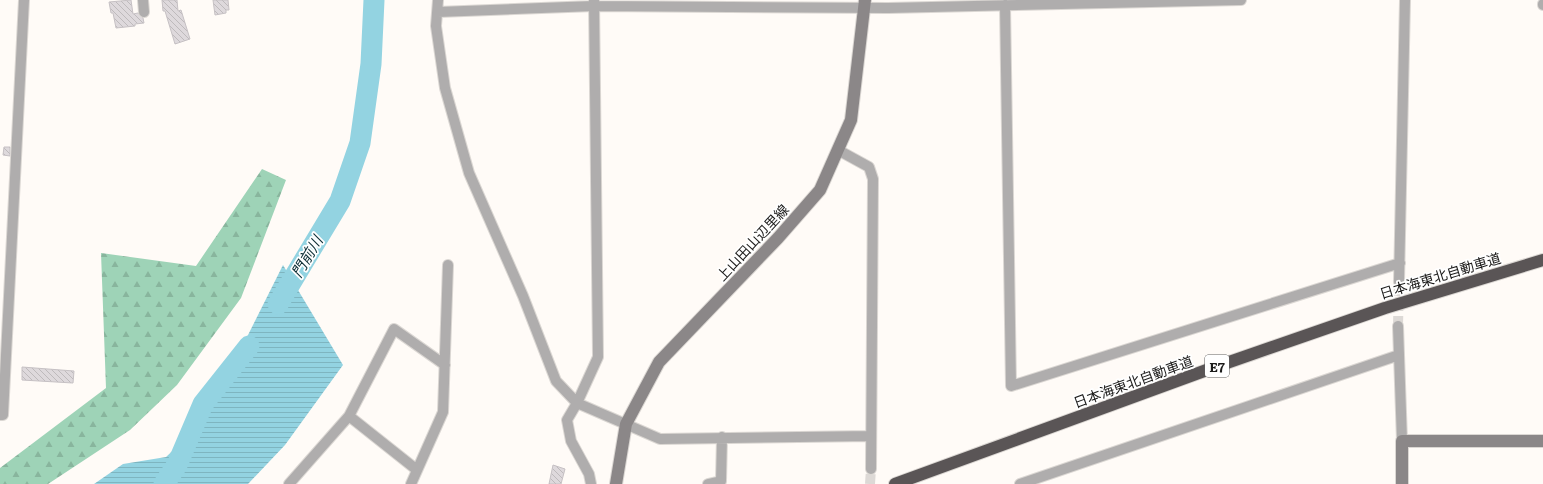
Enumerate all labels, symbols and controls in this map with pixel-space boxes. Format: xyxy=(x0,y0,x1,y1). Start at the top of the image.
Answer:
street label: 上山田山辺里線 xyxy=(711,199,793,285)
water label: 門前川 xyxy=(285,229,328,281)
street label: 日本海東北自動車道 xyxy=(1377,247,1503,303)
street label: 日本海東北自動車道 xyxy=(1070,350,1196,412)
road number: E7 xyxy=(1205,355,1229,377)

